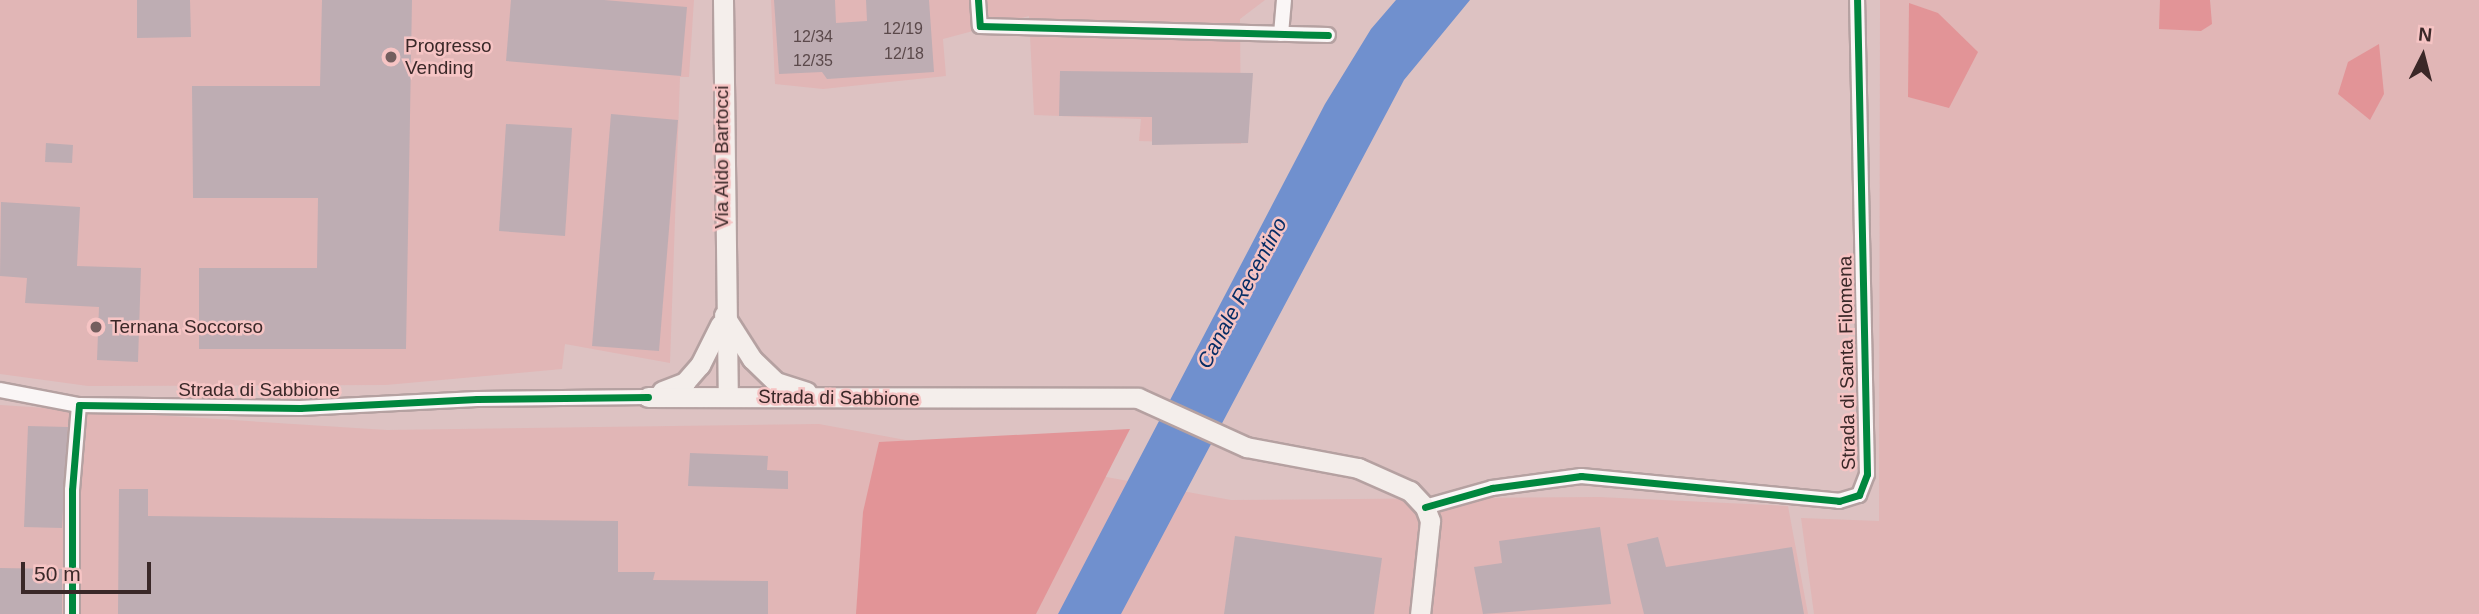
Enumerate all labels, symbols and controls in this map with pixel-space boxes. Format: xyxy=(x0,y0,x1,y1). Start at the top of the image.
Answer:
house number: 12/19 xyxy=(883,19,923,39)
north arrow xyxy=(2388,21,2458,91)
text: N xyxy=(2417,23,2433,46)
house number: 12/34 xyxy=(793,27,833,47)
place label: Progresso Vending xyxy=(405,35,492,79)
house number: 12/18 xyxy=(884,44,924,64)
marker: Progresso Vending xyxy=(383,49,399,65)
house number: 12/35 xyxy=(793,51,833,71)
street label: Via Aldo Bartocci xyxy=(711,85,733,229)
water label: Canale Recentino xyxy=(1192,213,1292,373)
street label: Strada di Santa Filomena xyxy=(1834,256,1860,470)
place label: Ternana Soccorso xyxy=(110,316,263,338)
marker: Ternana Soccorso xyxy=(88,319,104,335)
street label: Strada di Sabbione xyxy=(178,379,340,401)
street label: Strada di Sabbione xyxy=(758,385,920,411)
scale bar xyxy=(24,548,154,592)
text: 50 m xyxy=(34,562,81,585)

